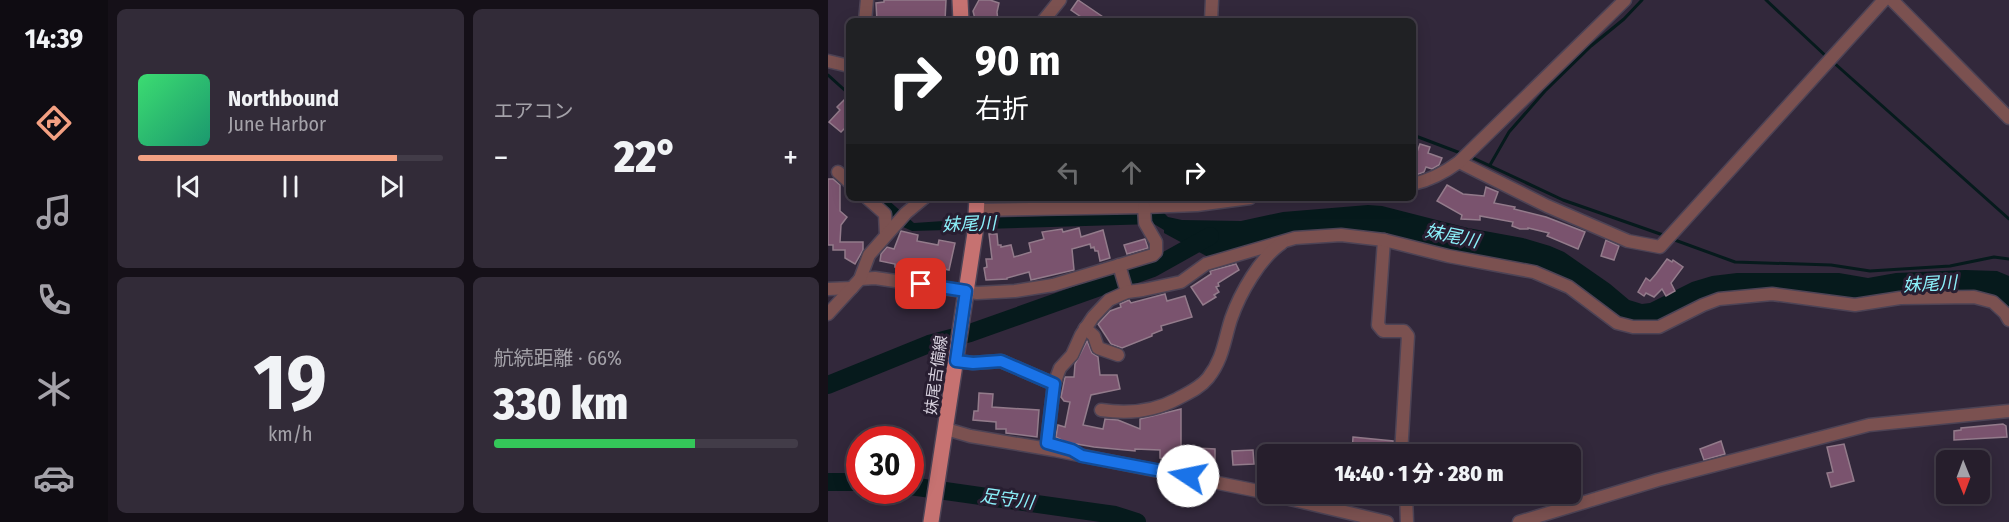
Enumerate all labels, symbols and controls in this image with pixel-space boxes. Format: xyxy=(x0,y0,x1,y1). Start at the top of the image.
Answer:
text: 14:39 xyxy=(25,23,83,55)
text: 90 m xyxy=(975,36,1060,86)
icon: right xyxy=(876,42,954,120)
text: Northbound xyxy=(228,85,339,112)
text: 右折 xyxy=(975,93,1029,125)
text: エアコン xyxy=(494,99,574,123)
icon: directions xyxy=(33,102,75,144)
text: June Harbor xyxy=(228,112,326,136)
text: 22° xyxy=(614,130,677,184)
text: − xyxy=(494,138,508,178)
text: + xyxy=(783,138,798,178)
icon: left xyxy=(1052,156,1085,189)
icon: ahead xyxy=(1115,156,1148,189)
icon: right xyxy=(1178,156,1211,189)
icon: previous xyxy=(172,170,205,203)
icon: pause xyxy=(274,170,307,203)
icon: next xyxy=(375,170,408,203)
icon: music xyxy=(33,191,75,233)
water label: 妹尾川 xyxy=(942,212,998,236)
water label: 妹尾川 xyxy=(1423,220,1483,253)
pin xyxy=(895,258,946,309)
icon: arrive xyxy=(904,267,937,300)
water label: 妹尾川 xyxy=(1902,271,1960,296)
icon: phone xyxy=(33,279,75,321)
street label: 妹尾吉備線 xyxy=(921,334,951,416)
text: 19 xyxy=(254,336,327,430)
text: 航続距離 · 66% xyxy=(494,346,622,370)
icon: climate xyxy=(33,368,75,410)
text: 330 km xyxy=(494,377,628,431)
text: km/h xyxy=(268,422,313,446)
speed limit sign: 30 xyxy=(846,426,924,504)
position arrow xyxy=(1156,444,1220,508)
north arrow xyxy=(1936,450,1990,504)
map controls xyxy=(1936,450,1990,504)
icon: car xyxy=(33,457,75,499)
text: 14:40 · 1 分 · 280 m xyxy=(1335,460,1503,487)
water label: 足守川 xyxy=(979,484,1037,514)

